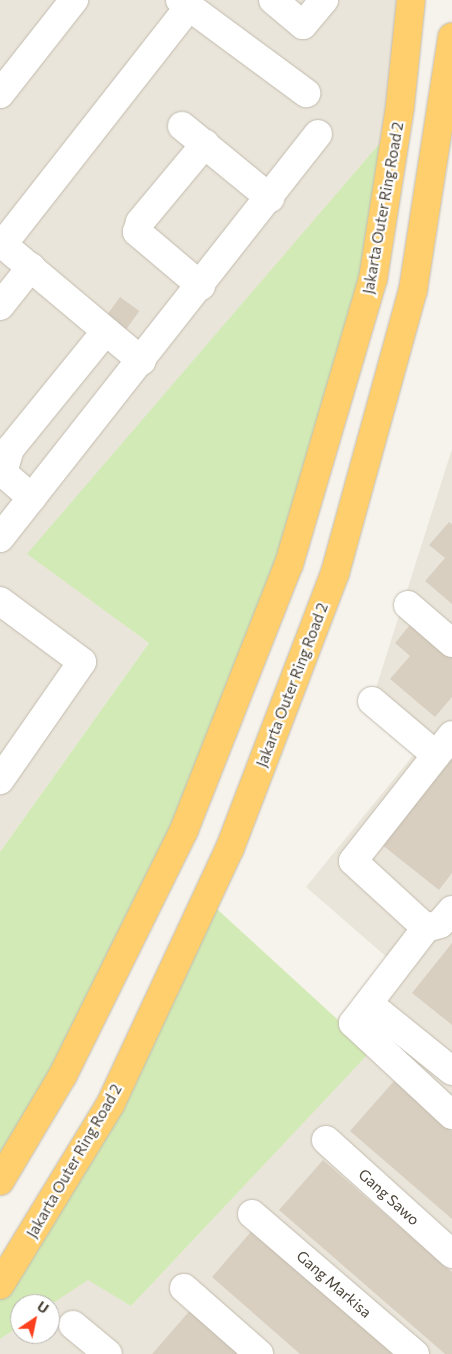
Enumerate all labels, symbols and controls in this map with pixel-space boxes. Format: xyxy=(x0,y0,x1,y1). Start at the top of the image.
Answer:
street label: Jakarta Outer Ring Road 2 xyxy=(359,121,407,295)
street label: Jakarta Outer Ring Road 2 xyxy=(252,600,332,770)
street label: Jakarta Outer Ring Road 2 xyxy=(23,1081,125,1241)
street label: Gang Sawo xyxy=(355,1165,423,1229)
street label: Gang Markisa xyxy=(293,1247,375,1321)
north arrow xyxy=(10,1294,60,1344)
text: U xyxy=(34,1297,52,1317)

